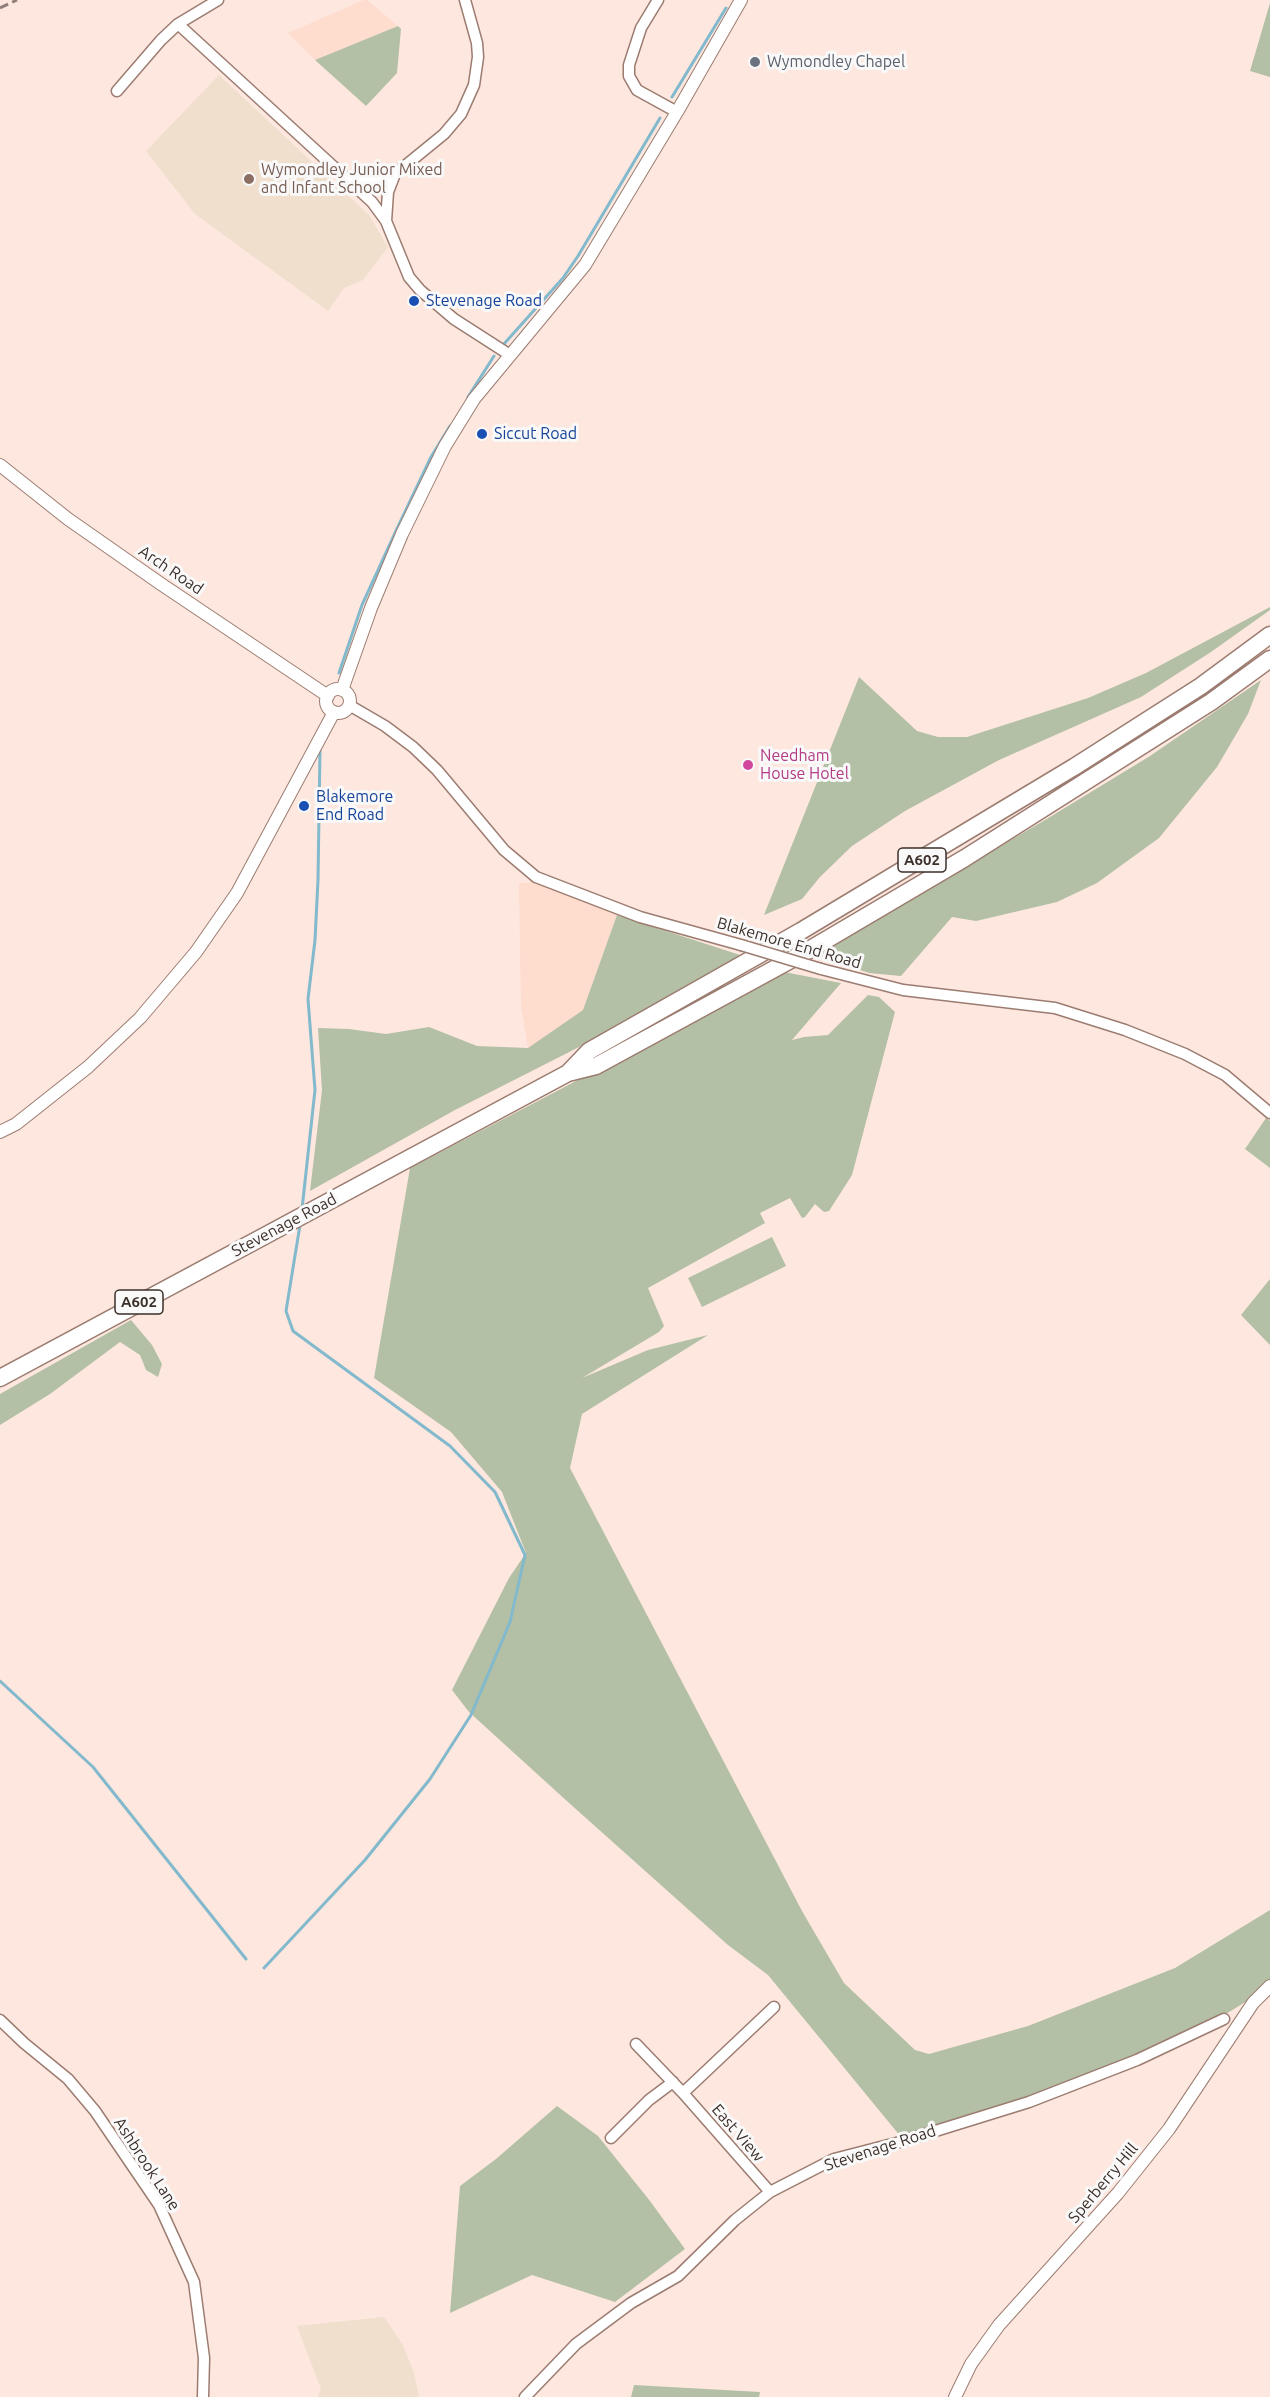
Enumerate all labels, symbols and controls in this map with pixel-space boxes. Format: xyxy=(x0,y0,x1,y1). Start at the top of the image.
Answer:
place label: Wymondley Chapel xyxy=(767,52,905,72)
marker: Wymondley Chapel xyxy=(748,55,762,69)
place label: Wymondley Junior Mixed and Infant School xyxy=(261,160,443,198)
marker: Wymondley Junior Mixed and Infant School xyxy=(242,172,256,186)
place label: Stevenage Road xyxy=(426,291,542,311)
marker: Stevenage Road xyxy=(407,294,421,308)
place label: Siccut Road xyxy=(494,424,577,444)
marker: Siccut Road xyxy=(475,427,489,441)
street label: Arch Road xyxy=(135,541,207,599)
place label: Needham House Hotel xyxy=(760,746,849,784)
marker: Needham House Hotel xyxy=(741,758,755,772)
place label: Blakemore End Road xyxy=(316,787,393,825)
marker: Blakemore End Road xyxy=(297,799,311,813)
road number: A602 xyxy=(898,848,946,872)
street label: Blakemore End Road xyxy=(715,913,863,973)
street label: Stevenage Road xyxy=(228,1189,340,1261)
road number: A602 xyxy=(115,1290,163,1314)
street label: East View xyxy=(708,2100,768,2166)
street label: Ashbrook Lane xyxy=(110,2114,184,2214)
street label: Stevenage Road xyxy=(822,2121,938,2175)
street label: Sperberry Hill xyxy=(1064,2139,1142,2227)

